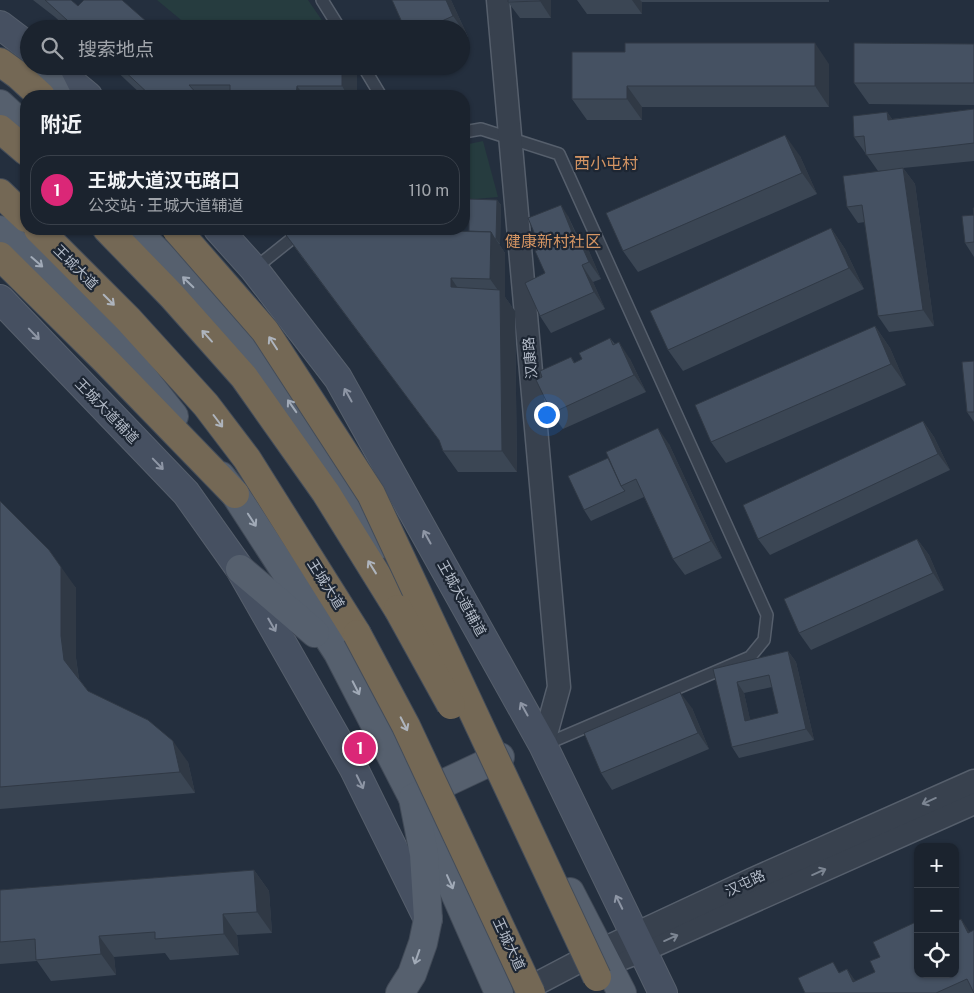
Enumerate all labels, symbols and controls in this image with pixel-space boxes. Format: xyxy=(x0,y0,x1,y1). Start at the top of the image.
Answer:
search box xyxy=(20,20,470,75)
icon: search xyxy=(38,34,66,62)
text: 搜索地点 xyxy=(78,38,154,60)
text: 附近 xyxy=(40,112,82,137)
district label: 西小屯村 xyxy=(574,154,638,173)
text: 王城大道汉屯路口 xyxy=(88,169,240,191)
text: 1 xyxy=(54,181,60,200)
text: 110 m xyxy=(408,181,449,200)
text: 公交站 · 王城大道辅道 xyxy=(88,196,243,215)
district label: 健康新村社区 xyxy=(505,232,601,251)
street label: 王城大道 xyxy=(51,242,101,292)
one-way arrow xyxy=(30,256,43,267)
one-way arrow xyxy=(182,276,194,288)
one-way arrow xyxy=(103,294,115,307)
one-way arrow xyxy=(28,328,40,341)
one-way arrow xyxy=(201,329,213,342)
street label: 汉康路 xyxy=(520,336,540,380)
one-way arrow xyxy=(268,337,278,351)
street label: 王城大道辅道 xyxy=(72,375,142,447)
one-way arrow xyxy=(343,388,352,403)
one-way arrow xyxy=(287,399,297,413)
your location xyxy=(534,402,560,428)
one-way arrow xyxy=(213,414,223,428)
one-way arrow xyxy=(152,458,164,471)
one-way arrow xyxy=(248,513,258,527)
one-way arrow xyxy=(422,530,432,544)
street label: 王城大道 xyxy=(304,556,348,612)
street label: 王城大道辅道 xyxy=(435,557,489,639)
one-way arrow xyxy=(367,561,377,575)
one-way arrow xyxy=(268,617,277,632)
one-way arrow xyxy=(352,680,361,695)
one-way arrow xyxy=(518,703,528,717)
one-way arrow xyxy=(400,716,409,731)
pin: 1 xyxy=(344,729,376,767)
one-way arrow xyxy=(356,774,365,789)
one-way arrow xyxy=(922,796,937,806)
map controls xyxy=(914,843,959,978)
button: + xyxy=(914,843,959,888)
one-way arrow xyxy=(811,866,826,876)
street label: 汉屯路 xyxy=(723,867,767,899)
one-way arrow xyxy=(445,874,455,889)
button: − xyxy=(914,888,959,933)
one-way arrow xyxy=(613,895,623,910)
street label: 王城大道 xyxy=(490,915,528,973)
one-way arrow xyxy=(663,933,678,942)
button: locate xyxy=(914,933,959,978)
one-way arrow xyxy=(412,949,422,965)

